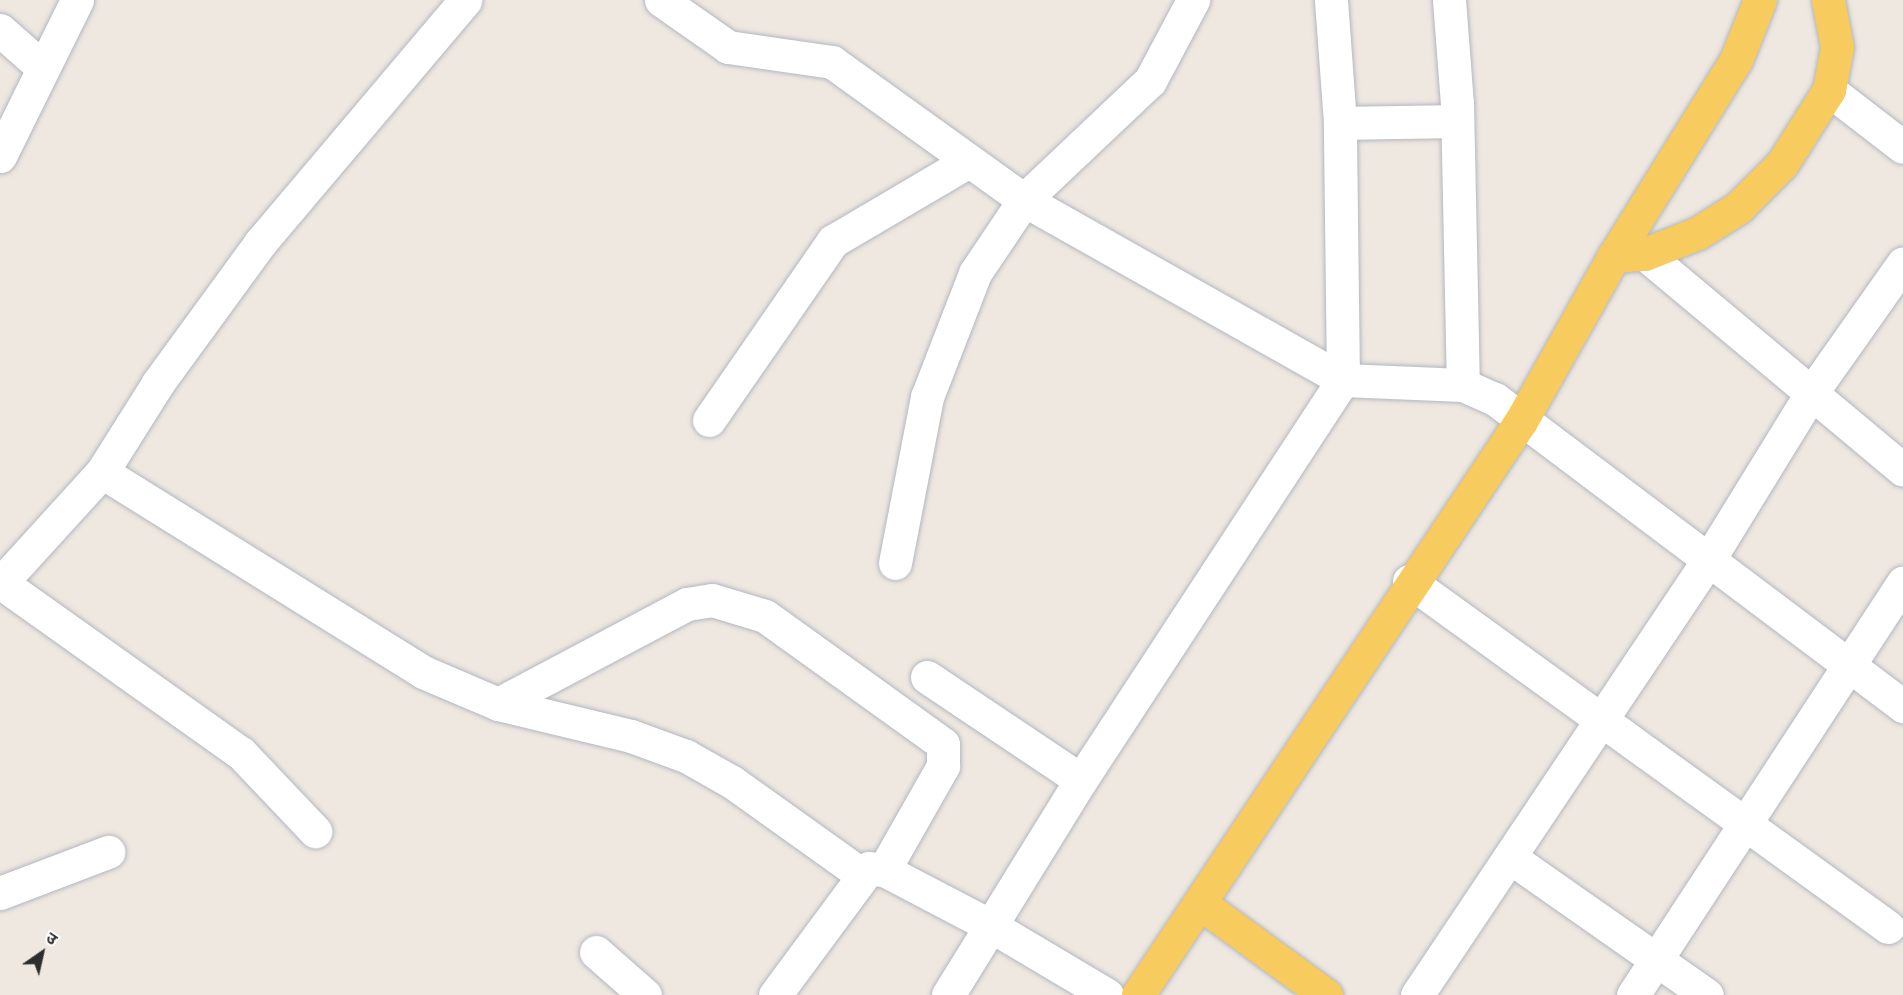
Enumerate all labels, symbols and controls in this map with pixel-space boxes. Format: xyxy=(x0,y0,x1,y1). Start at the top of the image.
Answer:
north arrow xyxy=(12,923,72,983)
text: उ xyxy=(43,927,62,949)

